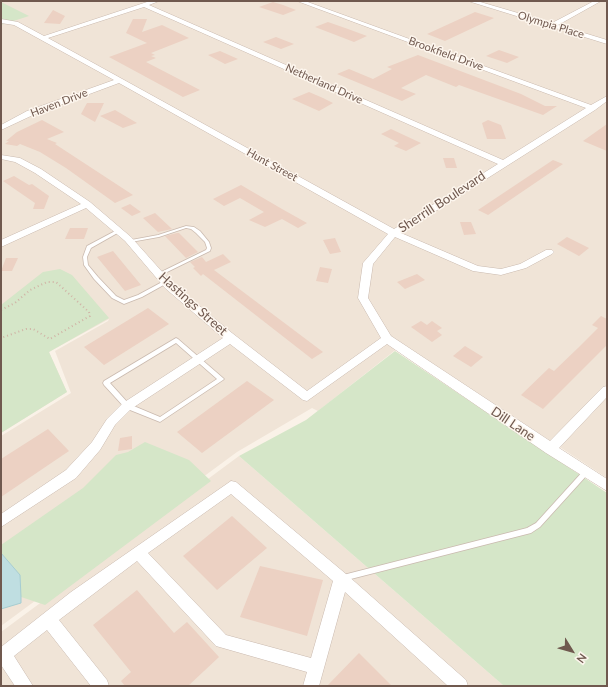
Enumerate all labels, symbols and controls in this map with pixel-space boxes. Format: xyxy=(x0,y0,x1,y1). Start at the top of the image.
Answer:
street label: Olympia Place xyxy=(516,9,586,41)
street label: Brookfield Drive xyxy=(407,34,485,74)
street label: Netherland Drive xyxy=(283,61,365,107)
street label: Haven Drive xyxy=(29,86,89,120)
street label: Hunt Street xyxy=(244,146,300,184)
street label: Sherrill Boulevard xyxy=(396,168,488,236)
street label: Hastings Street xyxy=(155,269,231,339)
street label: Dill Lane xyxy=(488,404,538,444)
north arrow xyxy=(552,631,592,671)
text: N xyxy=(574,651,590,666)

